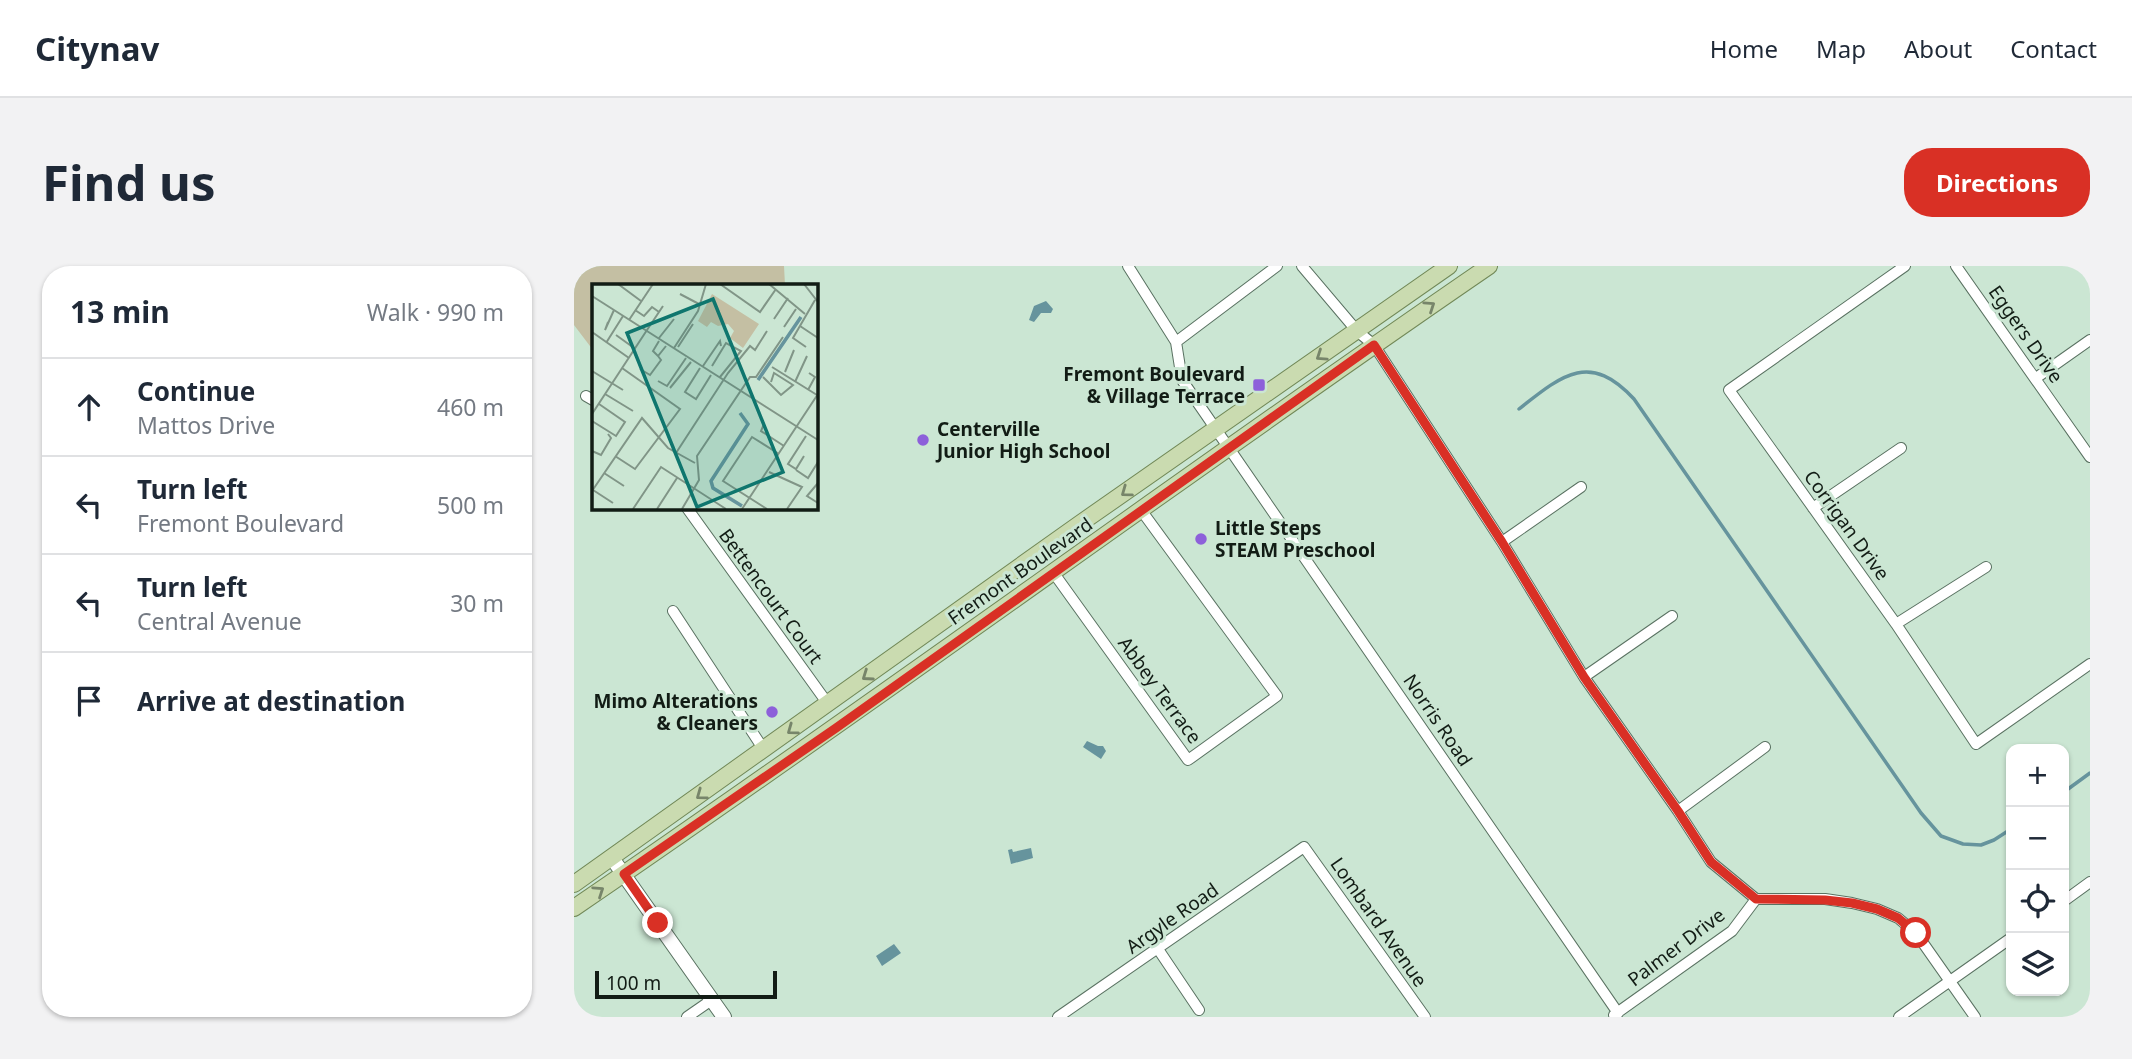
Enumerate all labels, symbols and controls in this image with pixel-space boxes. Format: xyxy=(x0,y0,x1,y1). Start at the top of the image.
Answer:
text: Citynav xyxy=(35,26,159,71)
text: Home xyxy=(1710,32,1778,65)
text: Map xyxy=(1816,32,1866,65)
text: About xyxy=(1904,32,1972,65)
text: Contact xyxy=(2010,32,2097,65)
button: Directions xyxy=(1904,148,2090,217)
text: Find us xyxy=(42,149,216,215)
street label: Eggers Drive xyxy=(1983,280,2069,388)
inset map xyxy=(592,284,817,509)
text: 13 min xyxy=(70,291,170,332)
text: Walk · 990 m xyxy=(367,296,504,328)
one-way arrow xyxy=(1422,302,1435,314)
one-way arrow xyxy=(1316,348,1329,360)
place label: Fremont Boulevard & Village Terrace xyxy=(1063,361,1245,409)
text: Continue xyxy=(137,373,255,409)
marker: Fremont Boulevard & Village Terrace xyxy=(1251,377,1267,393)
icon: ahead xyxy=(70,388,108,426)
text: 460 m xyxy=(437,391,504,423)
text: Mattos Drive xyxy=(137,409,275,441)
place label: Centerville Junior High School xyxy=(935,416,1111,464)
marker: Centerville Junior High School xyxy=(915,432,931,448)
street label: Corrigan Drive xyxy=(1798,465,1896,585)
text: Turn left xyxy=(137,471,248,507)
one-way arrow xyxy=(1121,484,1134,496)
icon: left xyxy=(70,486,108,524)
text: 500 m xyxy=(437,489,504,521)
text: Fremont Boulevard xyxy=(137,507,344,539)
street label: Fremont Boulevard xyxy=(942,511,1098,631)
place label: Little Steps STEAM Preschool xyxy=(1215,515,1375,563)
street label: Bettencourt Court xyxy=(713,523,829,669)
marker: Little Steps STEAM Preschool xyxy=(1193,531,1209,547)
text: Turn left xyxy=(137,569,248,605)
icon: left xyxy=(70,584,108,622)
text: 30 m xyxy=(450,587,504,619)
text: Central Avenue xyxy=(137,605,302,637)
street label: Abbey Terrace xyxy=(1112,631,1208,749)
one-way arrow xyxy=(862,668,875,680)
street label: Norris Road xyxy=(1398,669,1478,771)
icon: arrive xyxy=(70,682,108,720)
text: Arrive at destination xyxy=(137,683,406,719)
place label: Mimo Alterations & Cleaners xyxy=(593,688,758,736)
marker: Mimo Alterations & Cleaners xyxy=(764,704,780,720)
one-way arrow xyxy=(787,722,800,734)
map controls xyxy=(2006,744,2069,996)
button: + xyxy=(2006,744,2069,807)
one-way arrow xyxy=(696,787,709,799)
button: − xyxy=(2006,807,2069,870)
street label: Lombard Avenue xyxy=(1325,852,1433,992)
button: locate xyxy=(2006,870,2069,933)
street label: Argyle Road xyxy=(1121,877,1223,959)
one-way arrow xyxy=(591,887,604,899)
street label: Palmer Drive xyxy=(1622,902,1730,992)
route end xyxy=(642,907,673,938)
route start xyxy=(1900,917,1931,948)
button: layers xyxy=(2006,933,2069,996)
scale bar xyxy=(595,968,777,1000)
text: 100 m xyxy=(606,970,661,996)

